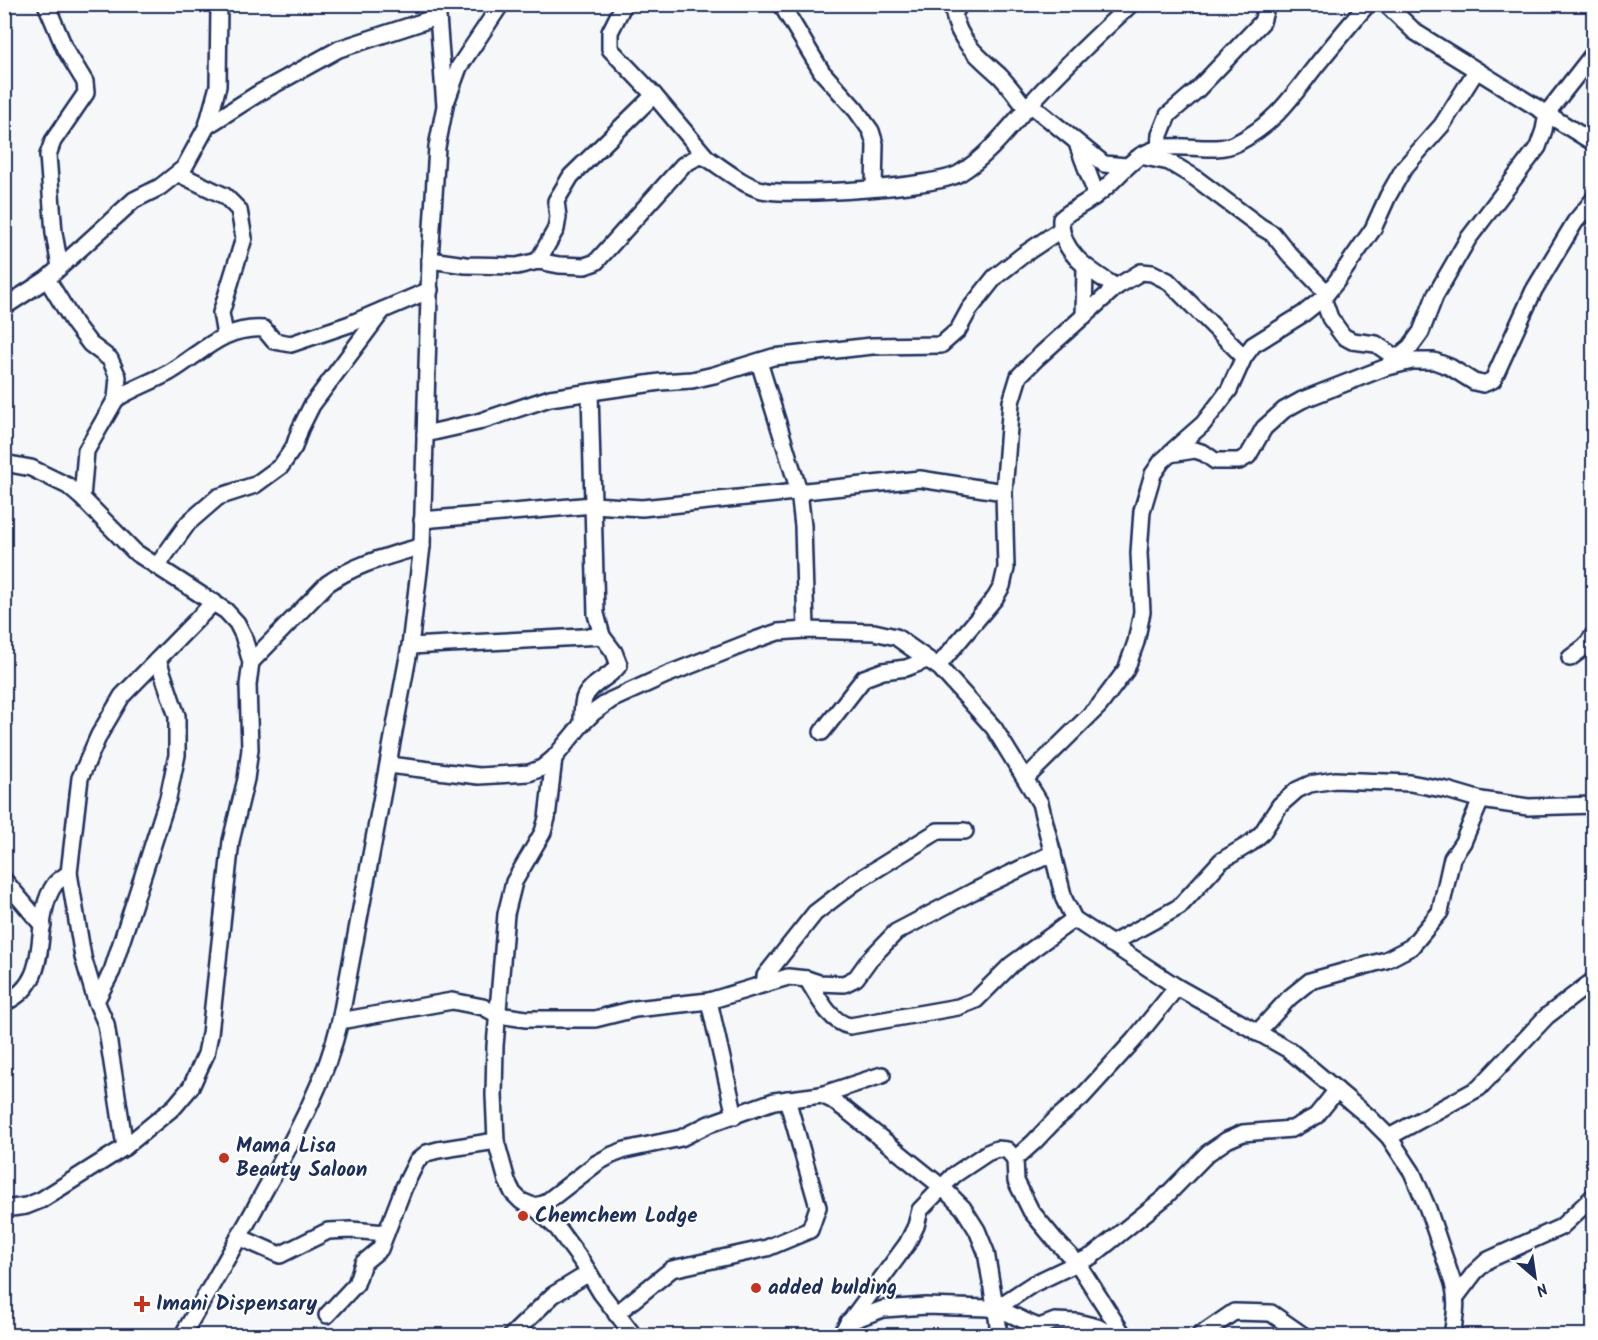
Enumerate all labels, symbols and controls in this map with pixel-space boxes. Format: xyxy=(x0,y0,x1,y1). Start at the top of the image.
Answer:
place label: Mama Lisa Beauty Saloon xyxy=(236,1130,367,1187)
marker: Mama Lisa Beauty Saloon xyxy=(217,1151,231,1165)
place label: Chemchem Lodge xyxy=(535,1200,698,1233)
marker: Chemchem Lodge xyxy=(516,1209,530,1223)
north arrow xyxy=(1505,1247,1565,1307)
place label: added bulding xyxy=(768,1272,897,1305)
text: N xyxy=(1531,1275,1552,1302)
marker: added bulding xyxy=(749,1281,763,1295)
place label: Imani Dispensary xyxy=(156,1288,317,1321)
marker: Imani Dispensary xyxy=(133,1295,151,1313)

